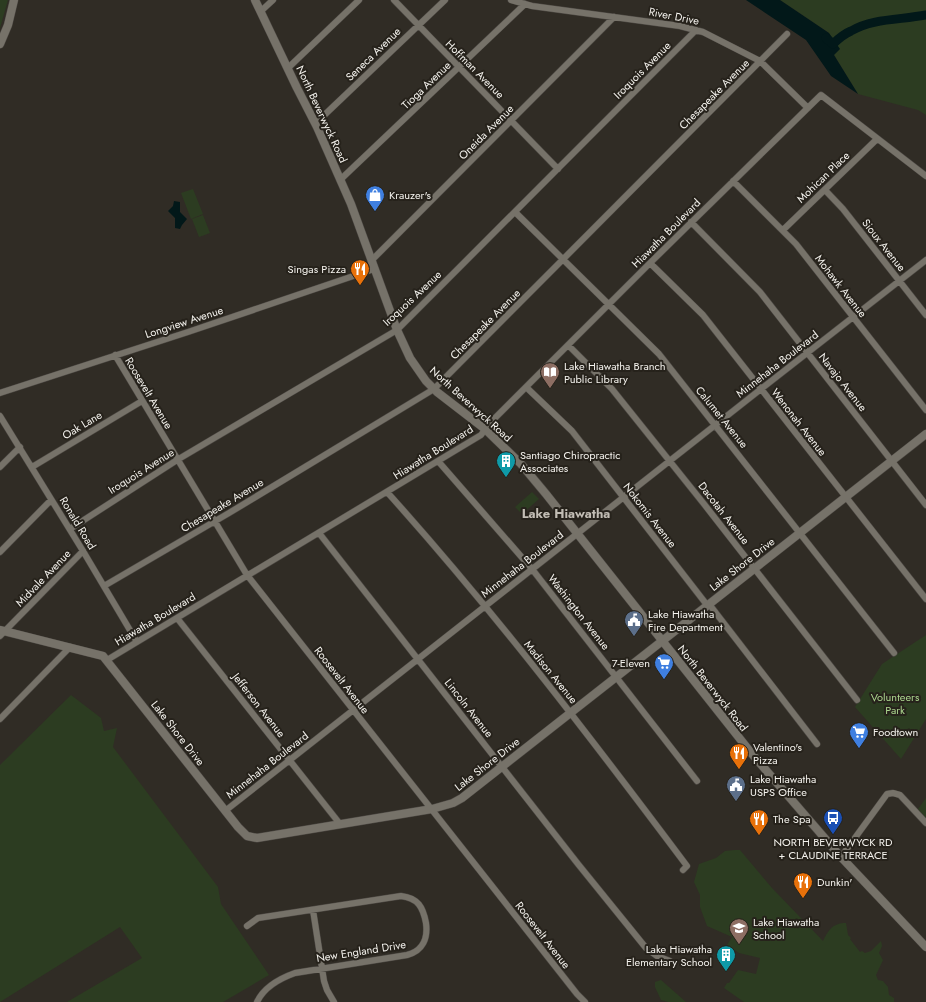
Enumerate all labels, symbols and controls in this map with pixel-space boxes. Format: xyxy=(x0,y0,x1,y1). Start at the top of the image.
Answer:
street label: River Drive xyxy=(647,3,701,29)
street label: Seneca Avenue xyxy=(342,23,404,85)
street label: Hoffman Avenue xyxy=(442,36,508,102)
street label: Iroquois Avenue xyxy=(610,38,674,102)
street label: Chesapeake Avenue xyxy=(675,55,753,133)
street label: Tioga Avenue xyxy=(398,57,454,113)
street label: North Beverwyck Road xyxy=(292,63,352,165)
street label: Oneida Avenue xyxy=(455,101,517,163)
street label: Mohican Place xyxy=(793,147,853,206)
shop icon: Krauzer's xyxy=(364,184,386,212)
place label: Krauzer's xyxy=(389,187,431,203)
street label: Hiawatha Boulevard xyxy=(628,195,704,271)
street label: Sioux Avenue xyxy=(858,215,910,275)
street label: Mohawk Avenue xyxy=(811,251,871,321)
restaurant icon: Singas Pizza xyxy=(349,258,371,286)
place label: Singas Pizza xyxy=(287,261,346,277)
street label: Iroquois Avenue xyxy=(379,266,445,330)
street label: Chesapeake Avenue xyxy=(446,285,524,363)
street label: Longview Avenue xyxy=(143,302,225,342)
street label: Minnehaha Boulevard xyxy=(732,327,822,401)
street label: Navajo Avenue xyxy=(815,349,871,415)
street label: Roosevelt Avenue xyxy=(121,354,177,432)
place label: Lake Hiawatha Branch Public Library xyxy=(564,358,666,387)
library icon: Lake Hiawatha Branch Public Library xyxy=(539,361,561,389)
street label: North Beverwyck Road xyxy=(426,363,516,445)
street label: Calumet Avenue xyxy=(692,383,752,452)
street label: Wenonah Avenue xyxy=(767,385,831,459)
street label: Oak Lane xyxy=(59,407,105,443)
street label: Hiawatha Boulevard xyxy=(390,421,476,483)
street label: Iroquois Avenue xyxy=(105,444,177,498)
place label: Santiago Chiropractic Associates xyxy=(520,447,621,476)
building icon: Santiago Chiropractic Associates xyxy=(495,450,517,478)
street label: Chesapeake Avenue xyxy=(178,474,267,536)
street label: Dacotah Avenue xyxy=(695,478,754,548)
street label: Nokomis Avenue xyxy=(619,479,681,551)
street label: Ronald Road xyxy=(56,494,100,552)
district label: Lake Hiawatha xyxy=(522,504,610,523)
street label: Minnehaha Boulevard xyxy=(477,527,567,601)
street label: Lake Shore Drive xyxy=(706,533,778,595)
street label: Midvale Avenue xyxy=(12,546,75,610)
street label: Washington Avenue xyxy=(544,571,614,654)
street label: Hiawatha Boulevard xyxy=(112,588,198,650)
place label: Lake Hiawatha Fire Department xyxy=(648,606,723,635)
public building icon: Lake Hiawatha Fire Department xyxy=(623,609,645,637)
street label: Madison Avenue xyxy=(521,637,582,707)
street label: North Beverwyck Road xyxy=(674,641,752,735)
street label: Roosevelt Avenue xyxy=(311,643,373,717)
supermarket icon: 7-Eleven xyxy=(653,652,675,680)
place label: 7-Eleven xyxy=(612,655,650,671)
street label: Jefferson Avenue xyxy=(228,668,289,741)
street label: Lincoln Avenue xyxy=(441,675,497,741)
park label: Volunteers Park xyxy=(871,689,920,718)
street label: Lake Shore Drive xyxy=(147,697,209,769)
supermarket icon: Foodtown xyxy=(848,721,870,749)
place label: Foodtown xyxy=(873,724,918,740)
street label: Minnehaha Boulevard xyxy=(222,728,312,802)
street label: Lake Shore Drive xyxy=(451,733,523,795)
place label: Valentino's Pizza xyxy=(753,739,802,768)
restaurant icon: Valentino's Pizza xyxy=(728,742,750,770)
place label: Lake Hiawatha USPS Office xyxy=(750,771,816,800)
public building icon: Lake Hiawatha USPS Office xyxy=(725,774,747,802)
bus stop icon: NORTH BEVERWYCK RD + CLAUDINE TERRACE xyxy=(822,807,844,835)
restaurant icon: The Spa xyxy=(748,808,770,836)
place label: The Spa xyxy=(773,811,810,827)
place label: NORTH BEVERWYCK RD + CLAUDINE TERRACE xyxy=(774,834,893,863)
restaurant icon: Dunkin' xyxy=(792,871,814,899)
place label: Dunkin' xyxy=(817,874,852,890)
street label: Roosevelt Avenue xyxy=(512,898,574,972)
place label: Lake Hiawatha School xyxy=(753,914,819,943)
school or university icon: Lake Hiawatha School xyxy=(728,917,750,945)
street label: New England Drive xyxy=(315,936,407,966)
place label: Lake Hiawatha Elementary School xyxy=(626,941,712,970)
building icon: Lake Hiawatha Elementary School xyxy=(715,944,737,972)

